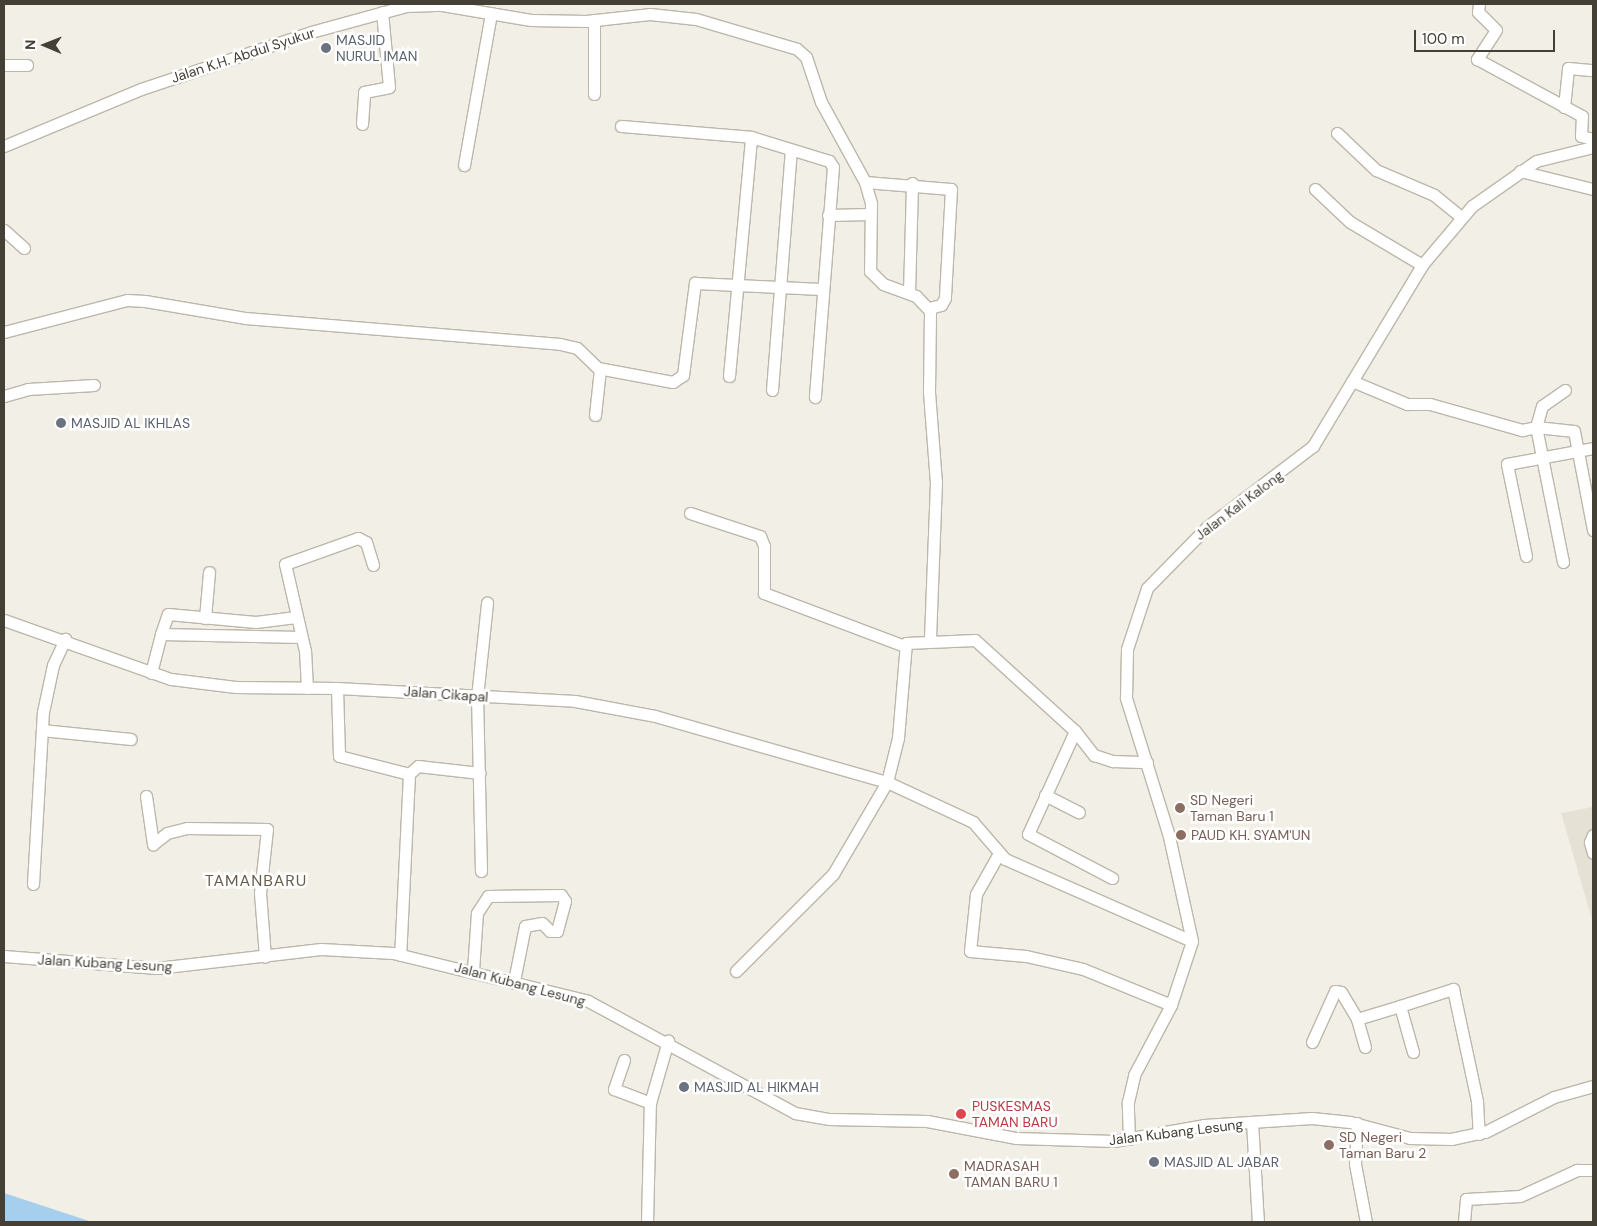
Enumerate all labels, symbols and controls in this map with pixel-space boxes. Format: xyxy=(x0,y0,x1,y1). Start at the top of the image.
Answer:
north arrow xyxy=(20,20,70,70)
scale bar xyxy=(1417,20,1558,52)
street label: Jalan K.H. Abdul Syukur xyxy=(169,24,317,86)
text: 100 m xyxy=(1422,29,1465,49)
place label: MASJID NURUL IMAN xyxy=(336,32,417,64)
text: N xyxy=(21,39,39,50)
marker: MASJID NURUL IMAN xyxy=(320,42,332,54)
place label: MASJID AL IKHLAS xyxy=(71,415,190,431)
marker: MASJID AL IKHLAS xyxy=(55,417,67,429)
street label: Jalan Kali Kalong xyxy=(1192,467,1286,543)
street label: Jalan Cikapal xyxy=(403,683,489,705)
place label: SD Negeri Taman Baru 1 xyxy=(1190,792,1274,824)
marker: SD Negeri Taman Baru 1 xyxy=(1174,802,1186,814)
place label: PAUD KH. SYAM'UN xyxy=(1191,827,1310,843)
marker: PAUD KH. SYAM'UN xyxy=(1175,829,1187,841)
district label: TAMANBARU xyxy=(204,871,308,891)
street label: Jalan Kubang Lesung xyxy=(37,951,173,975)
street label: Jalan Kubang Lesung xyxy=(453,958,587,1010)
place label: MASJID AL HIKMAH xyxy=(694,1079,819,1095)
marker: MASJID AL HIKMAH xyxy=(678,1081,690,1093)
place label: PUSKESMAS TAMAN BARU xyxy=(972,1098,1058,1130)
marker: PUSKESMAS TAMAN BARU xyxy=(954,1107,968,1121)
street label: Jalan Kubang Lesung xyxy=(1108,1115,1244,1149)
place label: SD Negeri Taman Baru 2 xyxy=(1339,1129,1426,1162)
marker: SD Negeri Taman Baru 2 xyxy=(1323,1139,1335,1151)
place label: MASJID AL JABAR xyxy=(1164,1154,1279,1170)
marker: MASJID AL JABAR xyxy=(1148,1156,1160,1168)
place label: MADRASAH TAMAN BARU 1 xyxy=(964,1158,1058,1190)
marker: MADRASAH TAMAN BARU 1 xyxy=(948,1168,960,1180)

